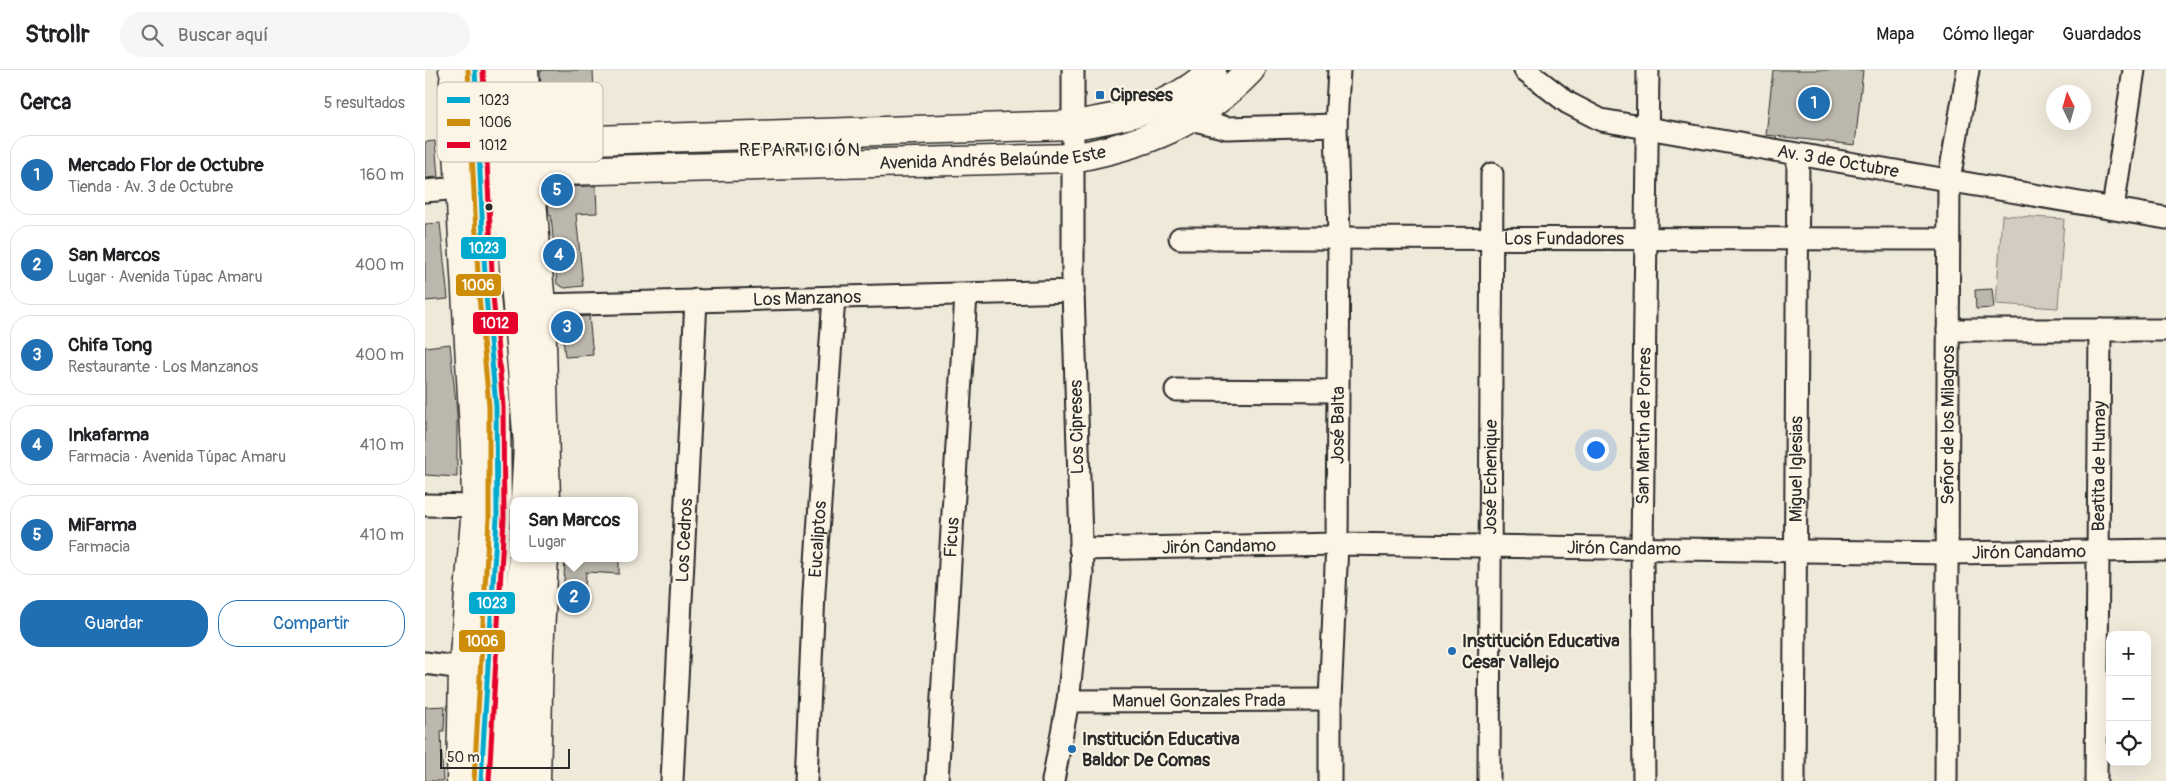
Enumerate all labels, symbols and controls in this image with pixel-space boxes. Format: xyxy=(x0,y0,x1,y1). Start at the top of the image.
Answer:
search box xyxy=(120,12,470,57)
text: Strollr xyxy=(25,20,90,49)
icon: search xyxy=(138,21,166,49)
text: Buscar aquí xyxy=(178,23,268,47)
text: Mapa xyxy=(1876,23,1914,46)
text: Cómo llegar xyxy=(1942,23,2034,46)
text: Guardados xyxy=(2062,23,2141,46)
legend xyxy=(437,82,603,162)
place label: Cipreses xyxy=(1110,84,1174,107)
pin: 1 xyxy=(1798,84,1830,122)
north arrow xyxy=(2046,85,2091,130)
text: Cerca xyxy=(20,89,71,116)
marker: Cipreses xyxy=(1094,89,1106,101)
text: 1023 xyxy=(479,92,509,109)
text: 5 resultados xyxy=(324,93,405,113)
text: 1006 xyxy=(479,114,512,131)
text: 1012 xyxy=(479,137,508,154)
district label: REPARTICIÓN xyxy=(739,138,861,162)
street label: Av. 3 de Octubre xyxy=(1776,139,1901,183)
street label: Avenida Andrés Belaúnde Este xyxy=(879,140,1108,174)
text: Mercado Flor de Octubre xyxy=(68,153,264,177)
text: 1 xyxy=(34,165,40,185)
text: 160 m xyxy=(360,165,404,185)
pin: 5 xyxy=(541,171,573,209)
text: Tienda · Av. 3 de Octubre xyxy=(68,177,233,197)
unlabelled marker xyxy=(484,202,494,212)
street label: Los Fundadores xyxy=(1504,227,1624,250)
line badge: 1023 xyxy=(460,236,507,260)
pin: 4 xyxy=(543,236,575,274)
text: 1023 xyxy=(469,240,499,257)
text: San Marcos xyxy=(68,243,160,267)
text: 2 xyxy=(33,255,41,275)
text: 400 m xyxy=(355,255,404,275)
text: Lugar · Avenida Túpac Amaru xyxy=(68,267,262,287)
line badge: 1006 xyxy=(455,273,502,297)
text: 1006 xyxy=(462,277,494,294)
street label: Los Manzanos xyxy=(752,285,861,311)
pin: 3 xyxy=(551,308,583,346)
line badge: 1012 xyxy=(472,311,519,335)
text: 1012 xyxy=(481,315,509,332)
text: Chifa Tong xyxy=(68,333,152,357)
text: 3 xyxy=(33,345,41,365)
text: 400 m xyxy=(355,345,404,365)
street label: Señor de los Milagros xyxy=(1936,345,1960,505)
street label: San Martín de Porres xyxy=(1631,347,1656,505)
text: Restaurante · Los Manzanos xyxy=(68,357,258,377)
street label: Los Cipreses xyxy=(1065,380,1089,474)
street label: José Balta xyxy=(1326,386,1350,464)
street label: Beatita de Humay xyxy=(2087,400,2111,531)
street label: Miguel Iglesias xyxy=(1784,416,1808,522)
street label: José Echenique xyxy=(1479,419,1502,535)
text: Inkafarma xyxy=(68,423,149,447)
text: 4 xyxy=(32,435,42,455)
text: 410 m xyxy=(360,435,404,455)
your location xyxy=(1583,437,1609,463)
text: Farmacia · Avenida Túpac Amaru xyxy=(68,447,286,467)
popup xyxy=(510,497,638,562)
street label: Los Cedros xyxy=(670,498,698,583)
street label: Eucaliptos xyxy=(803,500,832,578)
text: San Marcos xyxy=(528,508,620,532)
text: MiFarma xyxy=(68,513,137,537)
street label: Ficus xyxy=(939,517,964,558)
text: 5 xyxy=(33,525,41,545)
text: 410 m xyxy=(360,525,404,545)
text: Lugar xyxy=(528,532,566,552)
street label: Jirón Candamo xyxy=(1162,534,1277,559)
street label: Jirón Candamo xyxy=(1567,536,1682,561)
text: Farmacia xyxy=(68,537,130,557)
street label: Jirón Candamo xyxy=(1972,540,2086,564)
pin: 2 xyxy=(558,578,590,616)
line badge: 1023 xyxy=(468,591,516,615)
text: 1023 xyxy=(477,595,507,612)
button: Guardar xyxy=(20,600,208,647)
button: Compartir xyxy=(218,600,405,647)
line badge: 1006 xyxy=(458,629,506,653)
place label: Institución Educativa Cesar Vallejo xyxy=(1462,630,1620,674)
map controls xyxy=(2106,631,2151,766)
button: + xyxy=(2106,631,2151,676)
text: 1006 xyxy=(466,633,498,650)
marker: Institución Educativa Cesar Vallejo xyxy=(1446,645,1458,657)
button: − xyxy=(2106,676,2151,721)
street label: Manuel Gonzales Prada xyxy=(1112,689,1286,712)
button: locate xyxy=(2106,721,2151,766)
place label: Institución Educativa Baldor De Comas xyxy=(1082,728,1240,772)
marker: Institución Educativa Baldor De Comas xyxy=(1066,743,1078,755)
scale bar xyxy=(440,746,570,769)
text: 50 m xyxy=(447,749,480,766)

